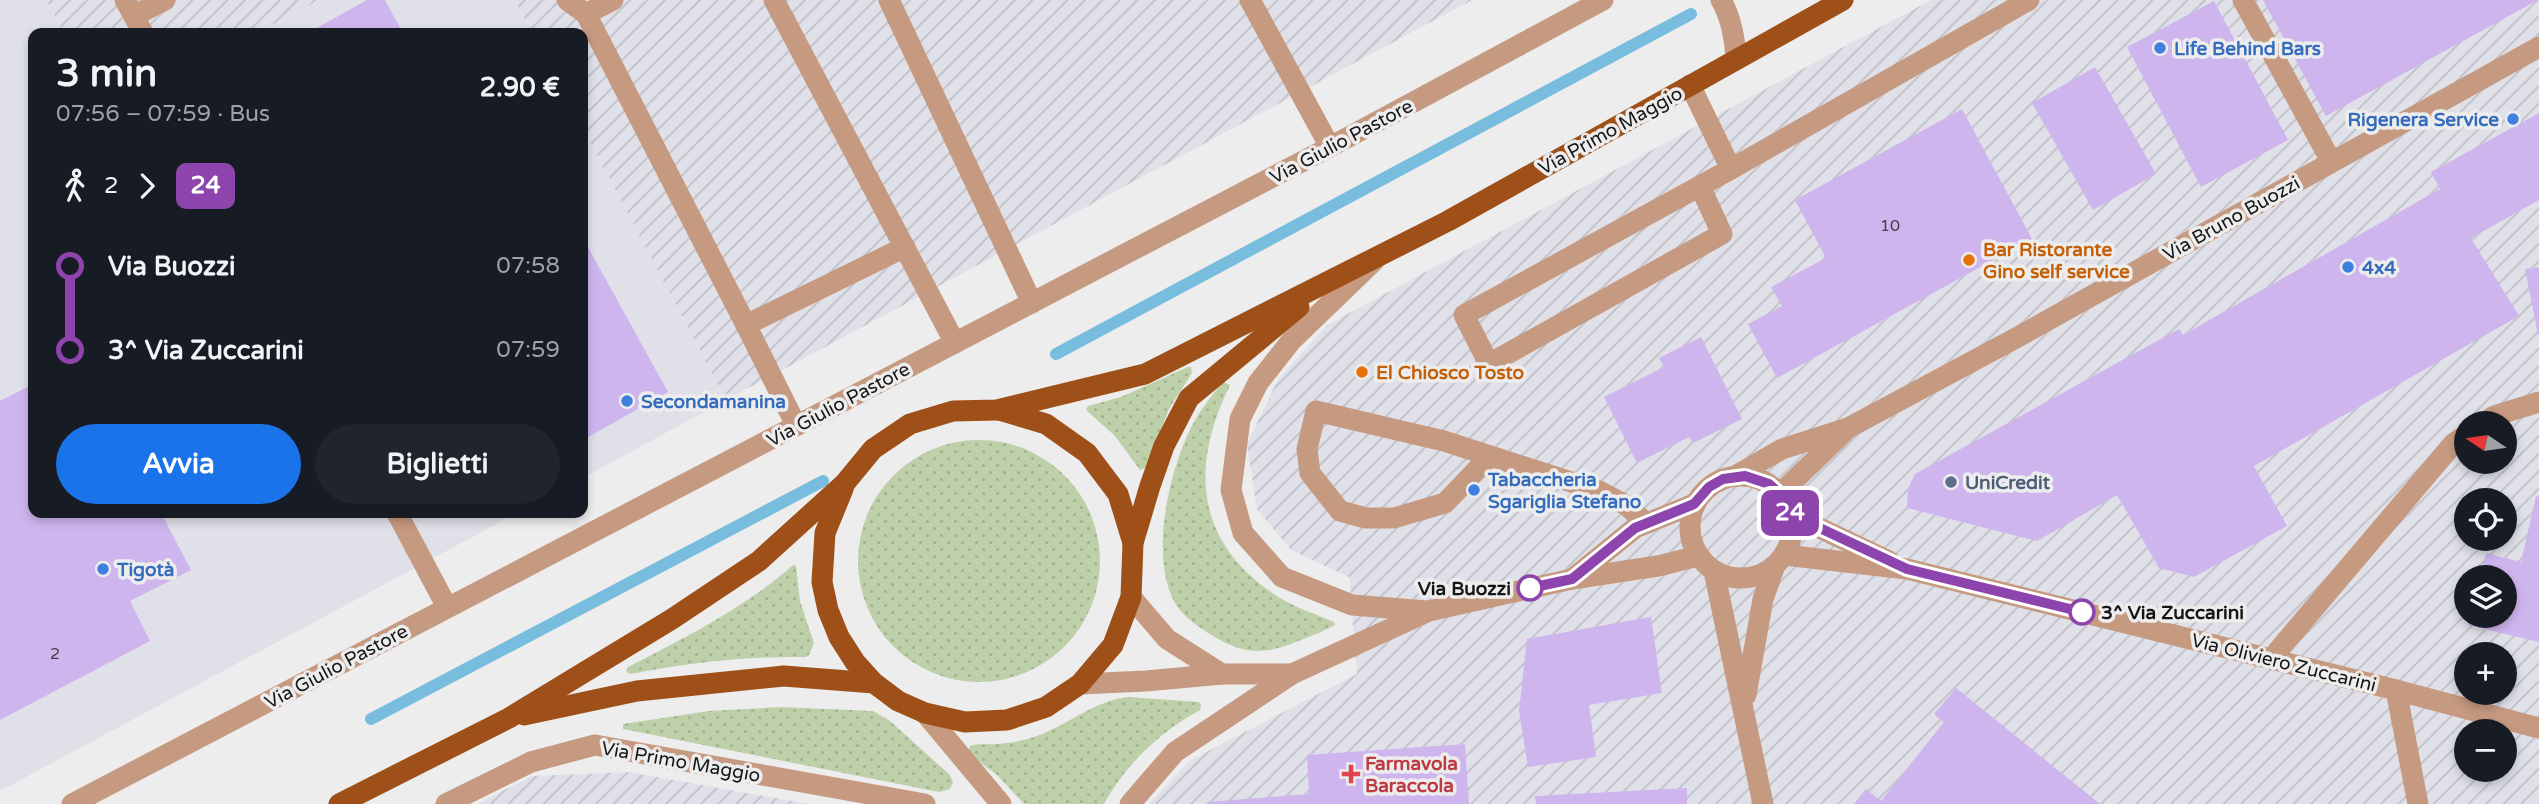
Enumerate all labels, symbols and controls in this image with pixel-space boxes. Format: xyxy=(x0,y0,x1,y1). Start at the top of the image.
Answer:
place label: Life Behind Bars xyxy=(2174,38,2321,60)
marker: Life Behind Bars xyxy=(2152,40,2168,56)
text: 3 min xyxy=(56,51,157,97)
text: 2.90 € xyxy=(480,72,560,103)
street label: Via Primo Maggio xyxy=(1535,82,1686,180)
street label: Via Giulio Pastore xyxy=(1266,95,1417,189)
text: 07:56 – 07:59 · Bus xyxy=(56,100,270,128)
place label: Rigenera Service xyxy=(2347,109,2499,132)
marker: Rigenera Service xyxy=(2505,111,2521,127)
icon: walk xyxy=(56,167,94,205)
icon: forward xyxy=(128,167,166,205)
text: 24 xyxy=(190,171,221,200)
text: 2 xyxy=(104,172,118,200)
street label: Via Bruno Buozzi xyxy=(2159,172,2304,266)
house number: 10 xyxy=(1880,216,1900,236)
place label: Bar Ristorante Gino self service xyxy=(1983,239,2130,283)
text: Via Buozzi xyxy=(108,251,235,282)
text: 07:58 xyxy=(496,252,560,280)
marker: Bar Ristorante Gino self service xyxy=(1961,252,1977,268)
place label: 4x4 xyxy=(2362,257,2396,279)
marker: 4x4 xyxy=(2340,259,2356,275)
text: 3^ Via Zuccarini xyxy=(108,335,304,366)
text: 07:59 xyxy=(496,336,560,364)
street label: Via Giulio Pastore xyxy=(763,358,914,452)
place label: El Chiosco Tosto xyxy=(1376,362,1524,384)
marker: El Chiosco Tosto xyxy=(1354,364,1370,380)
place label: Secondamanina xyxy=(641,391,786,413)
marker: Secondamanina xyxy=(619,393,635,409)
north arrow xyxy=(2454,411,2516,474)
map controls xyxy=(2454,411,2517,782)
button: Avvia xyxy=(56,424,301,504)
button: Biglietti xyxy=(315,424,560,504)
place label: Tabaccheria Sgariglia Stefano xyxy=(1487,469,1641,514)
place label: UniCredit xyxy=(1965,472,2051,494)
marker: UniCredit xyxy=(1943,474,1959,490)
marker: Tabaccheria Sgariglia Stefano xyxy=(1466,482,1482,498)
button: locate xyxy=(2454,488,2517,551)
line badge: 24 xyxy=(1758,490,1822,536)
text: 24 xyxy=(1775,498,1805,527)
place label: Tigotà xyxy=(116,559,175,582)
marker: Tigotà xyxy=(95,561,111,577)
button: layers xyxy=(2454,565,2517,628)
marker: Via Buozzi xyxy=(1517,575,1543,601)
place label: Via Buozzi xyxy=(1418,578,1511,600)
marker: 3^ Via Zuccarini xyxy=(2069,599,2095,625)
place label: 3^ Via Zuccarini xyxy=(2101,602,2244,624)
street label: Via Giulio Pastore xyxy=(261,620,412,714)
street label: Via Oliviero Zuccarini xyxy=(2189,629,2379,697)
button: + xyxy=(2454,642,2517,705)
house number: 2 xyxy=(50,644,60,664)
button: − xyxy=(2454,719,2517,782)
street label: Via Primo Maggio xyxy=(600,737,762,787)
place label: Farmavola Baraccola xyxy=(1365,753,1458,797)
marker: Farmavola Baraccola xyxy=(1343,766,1359,782)

